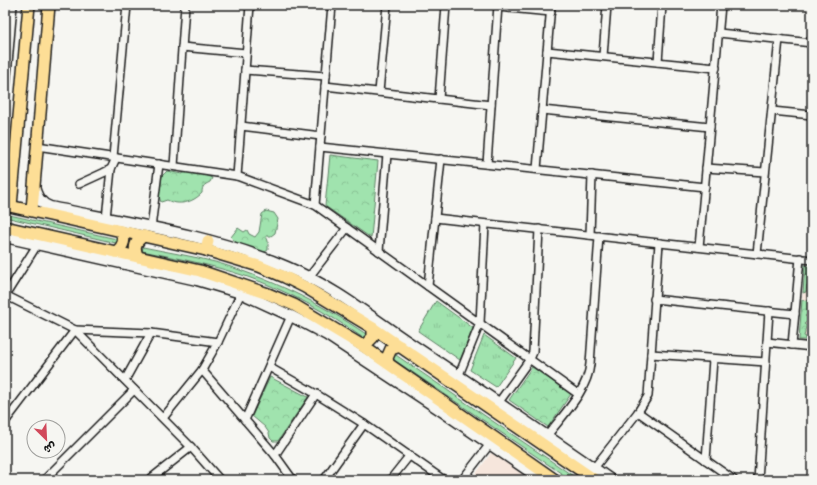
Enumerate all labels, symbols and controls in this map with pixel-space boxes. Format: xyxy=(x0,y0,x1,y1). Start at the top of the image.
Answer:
north arrow xyxy=(26,419,66,459)
text: ش xyxy=(42,439,58,457)

